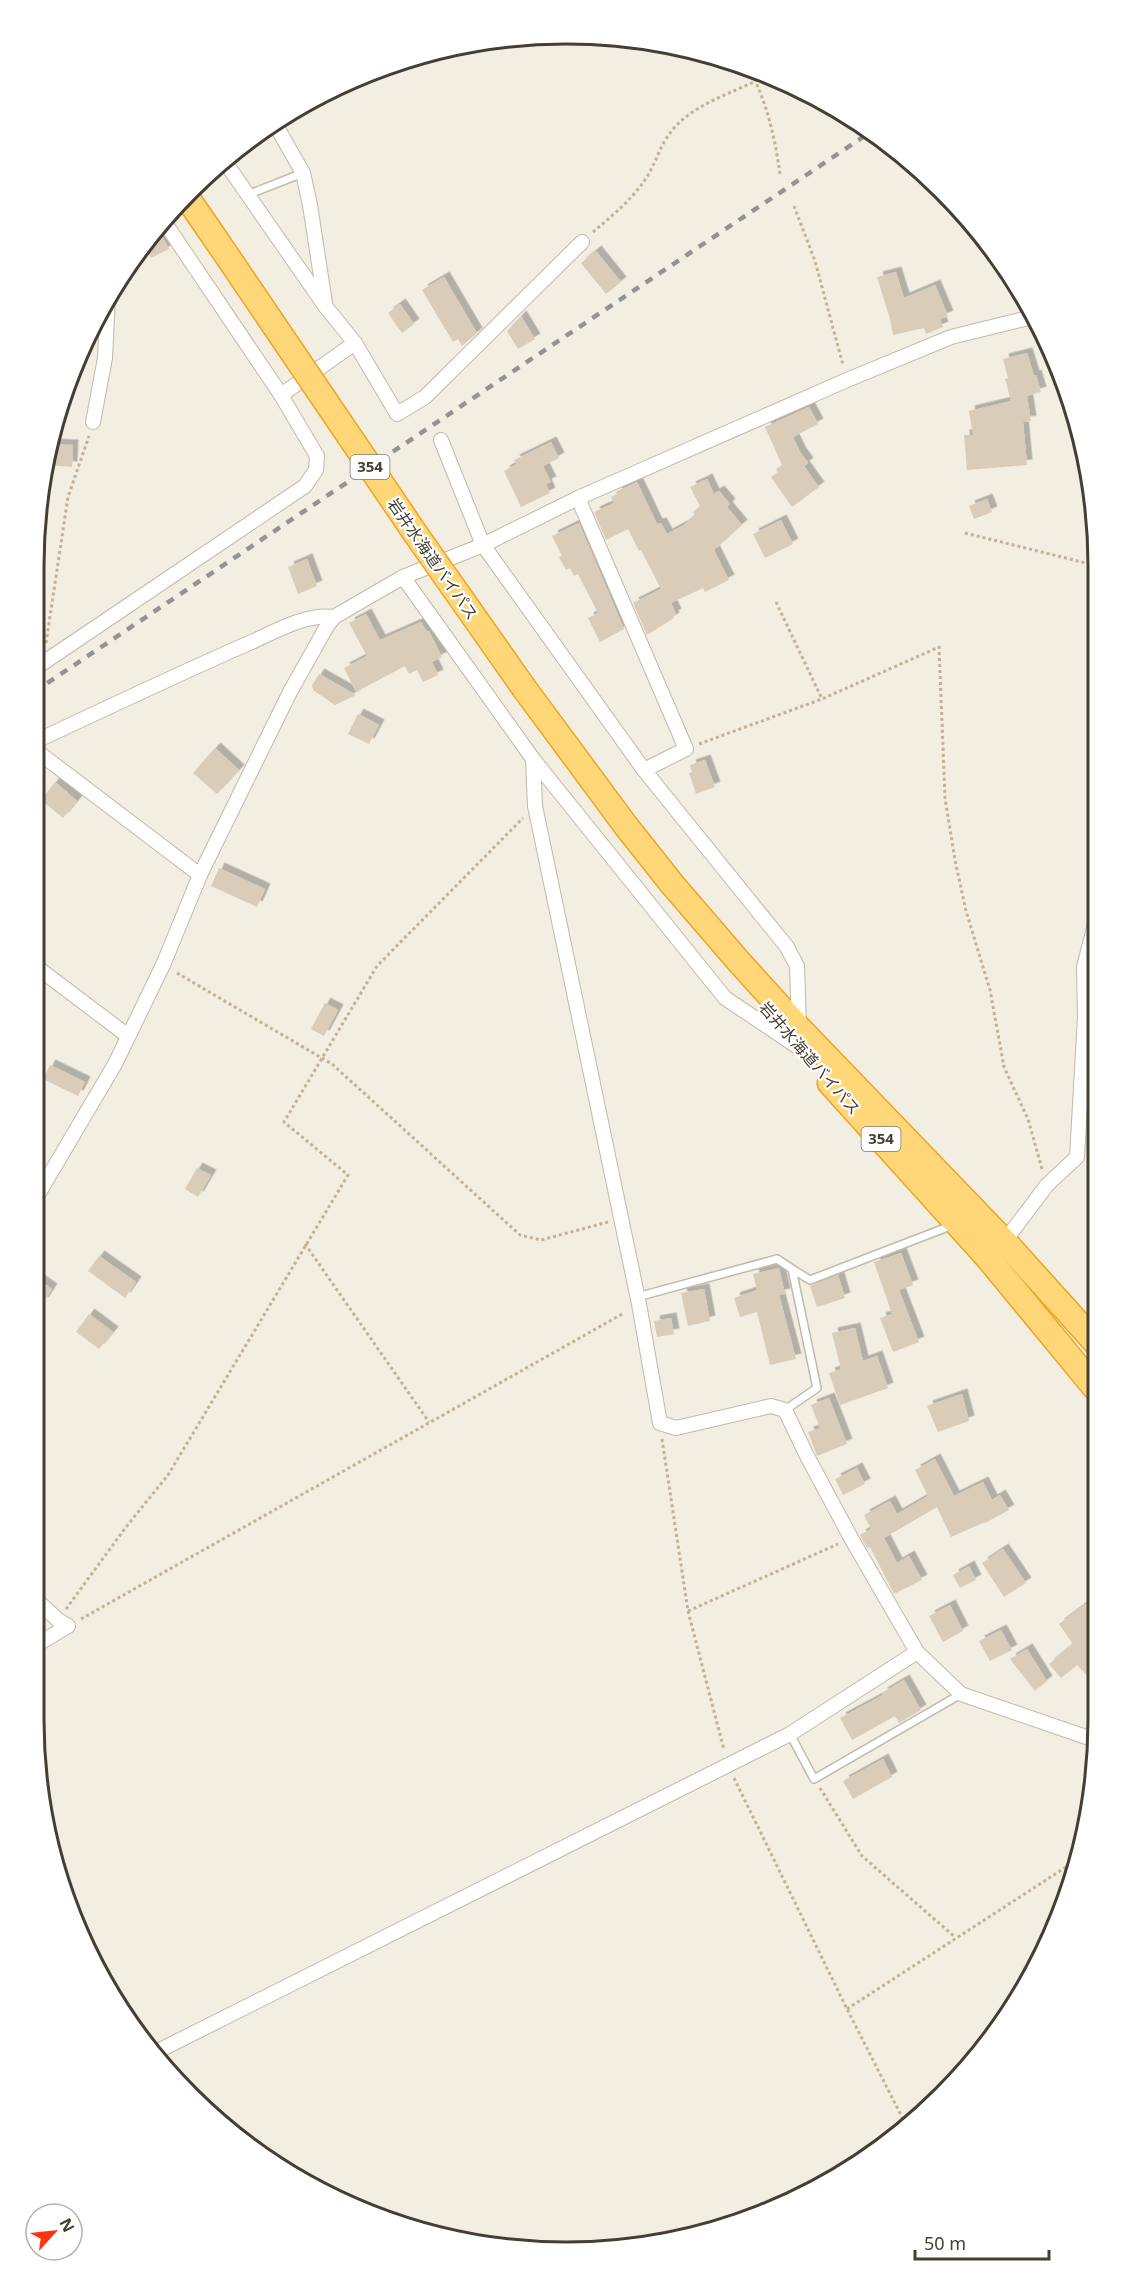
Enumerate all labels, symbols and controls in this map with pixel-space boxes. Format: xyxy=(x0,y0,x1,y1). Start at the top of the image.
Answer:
road number: 354 xyxy=(350,455,389,479)
street label: 岩井水海道バイパス xyxy=(383,494,483,624)
street label: 岩井水海道バイパス xyxy=(755,997,865,1119)
road number: 354 xyxy=(862,1127,900,1151)
north arrow xyxy=(24,2202,84,2262)
text: N xyxy=(55,2214,80,2236)
scale bar xyxy=(915,2223,1048,2261)
text: 50 m xyxy=(924,2231,966,2255)

